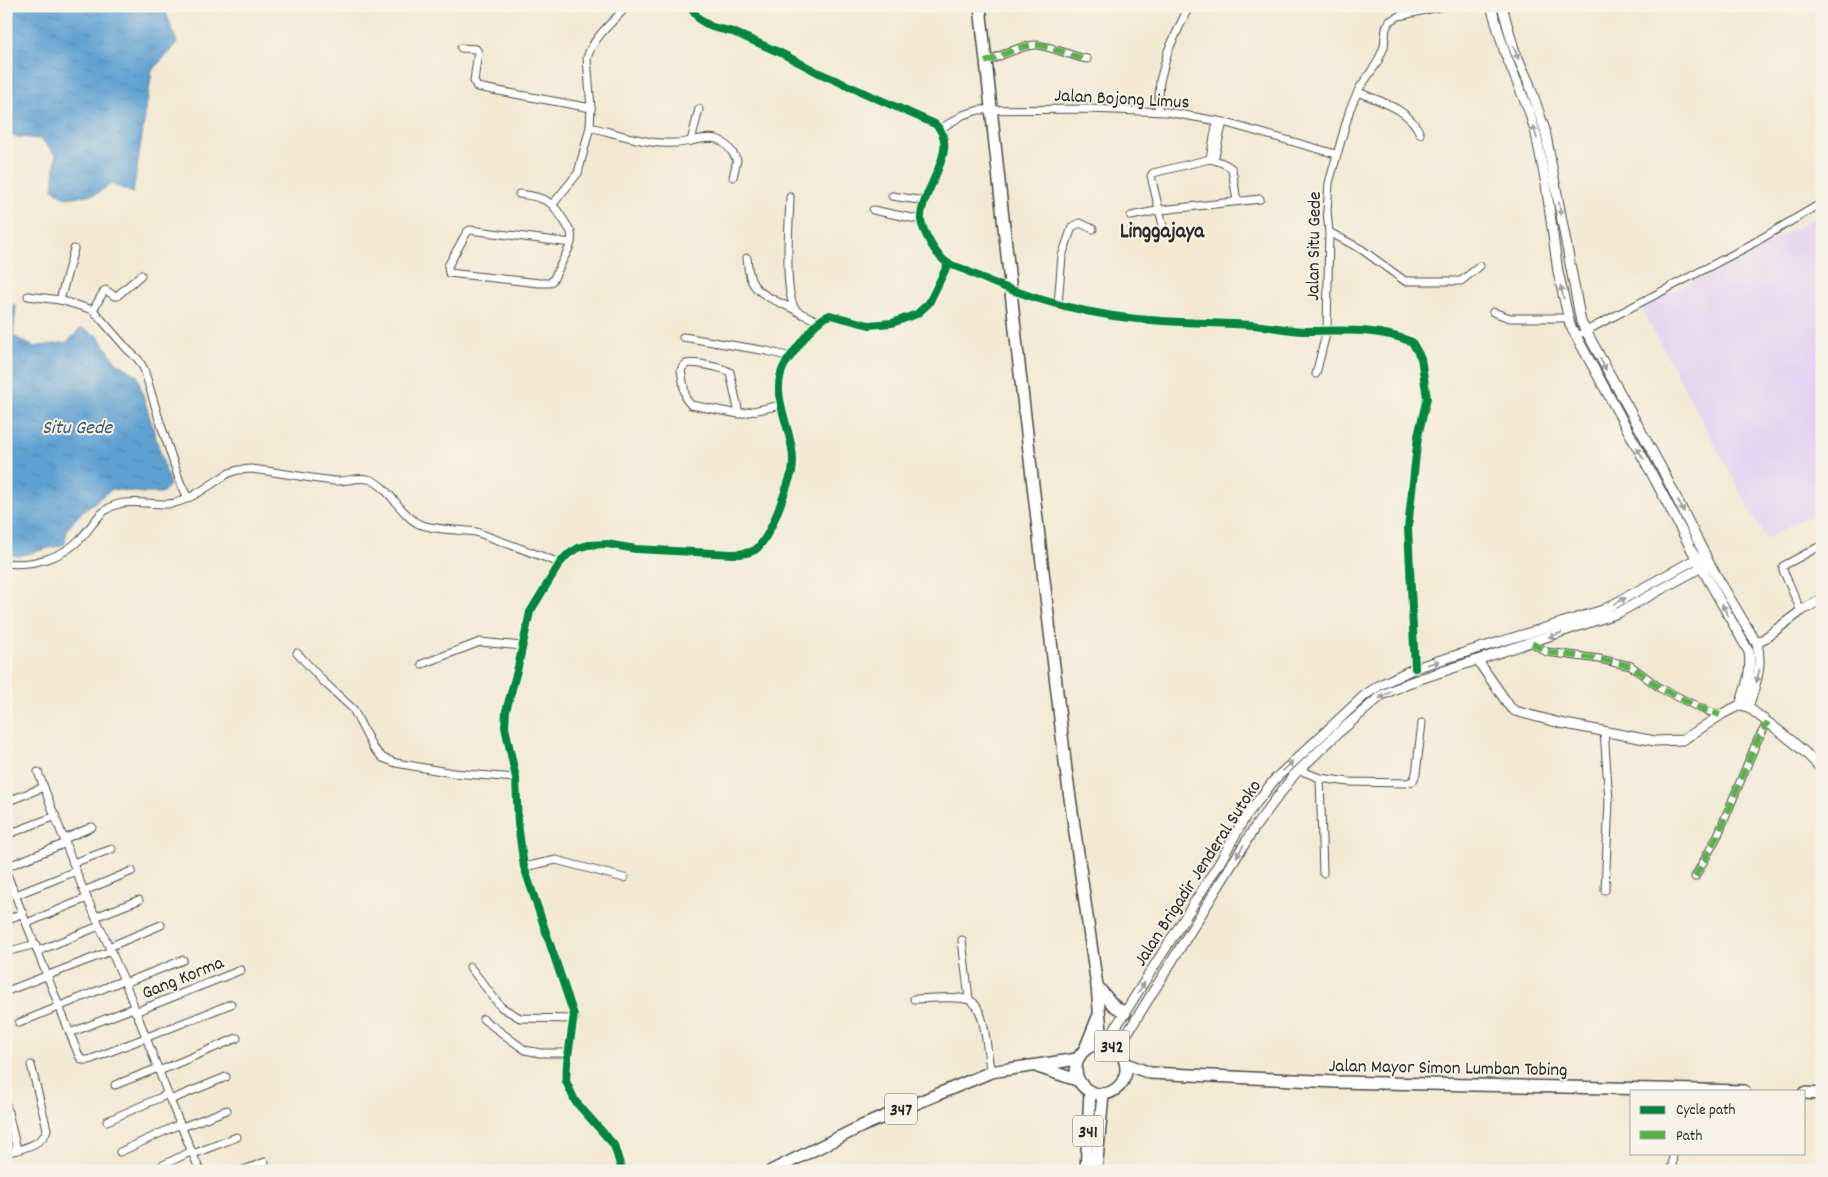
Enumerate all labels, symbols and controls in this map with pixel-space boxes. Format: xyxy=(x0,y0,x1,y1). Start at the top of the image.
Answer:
one-way arrow xyxy=(1513,46,1521,60)
street label: Jalan Bojong Limus xyxy=(1054,83,1190,118)
one-way arrow xyxy=(1531,124,1539,140)
street label: Jalan Situ Gede xyxy=(1301,191,1330,301)
one-way arrow xyxy=(1557,201,1565,217)
district label: Linggajaya xyxy=(1120,218,1205,248)
one-way arrow xyxy=(1558,284,1566,300)
one-way arrow xyxy=(1599,356,1607,371)
water label: Situ Gede xyxy=(42,415,113,443)
one-way arrow xyxy=(1636,446,1645,460)
one-way arrow xyxy=(1677,499,1685,513)
one-way arrow xyxy=(1614,597,1627,606)
one-way arrow xyxy=(1721,604,1730,617)
one-way arrow xyxy=(1547,632,1562,639)
one-way arrow xyxy=(1426,659,1441,667)
one-way arrow xyxy=(1753,668,1761,684)
one-way arrow xyxy=(1379,690,1392,699)
one-way arrow xyxy=(1282,760,1294,772)
street label: Jalan Brigadir Jenderal Sutoko xyxy=(1128,775,1269,972)
one-way arrow xyxy=(1235,844,1245,857)
street label: Gang Korma xyxy=(138,950,229,1008)
one-way arrow xyxy=(1136,981,1145,995)
road number: 342 xyxy=(1094,1030,1130,1062)
street label: Jalan Mayor Simon Lumban Tobing xyxy=(1328,1054,1568,1085)
legend xyxy=(1630,1090,1806,1154)
road number: 347 xyxy=(885,1094,917,1124)
text: Cycle path xyxy=(1676,1100,1736,1122)
road number: 341 xyxy=(1073,1116,1103,1146)
text: Path xyxy=(1676,1126,1702,1148)

